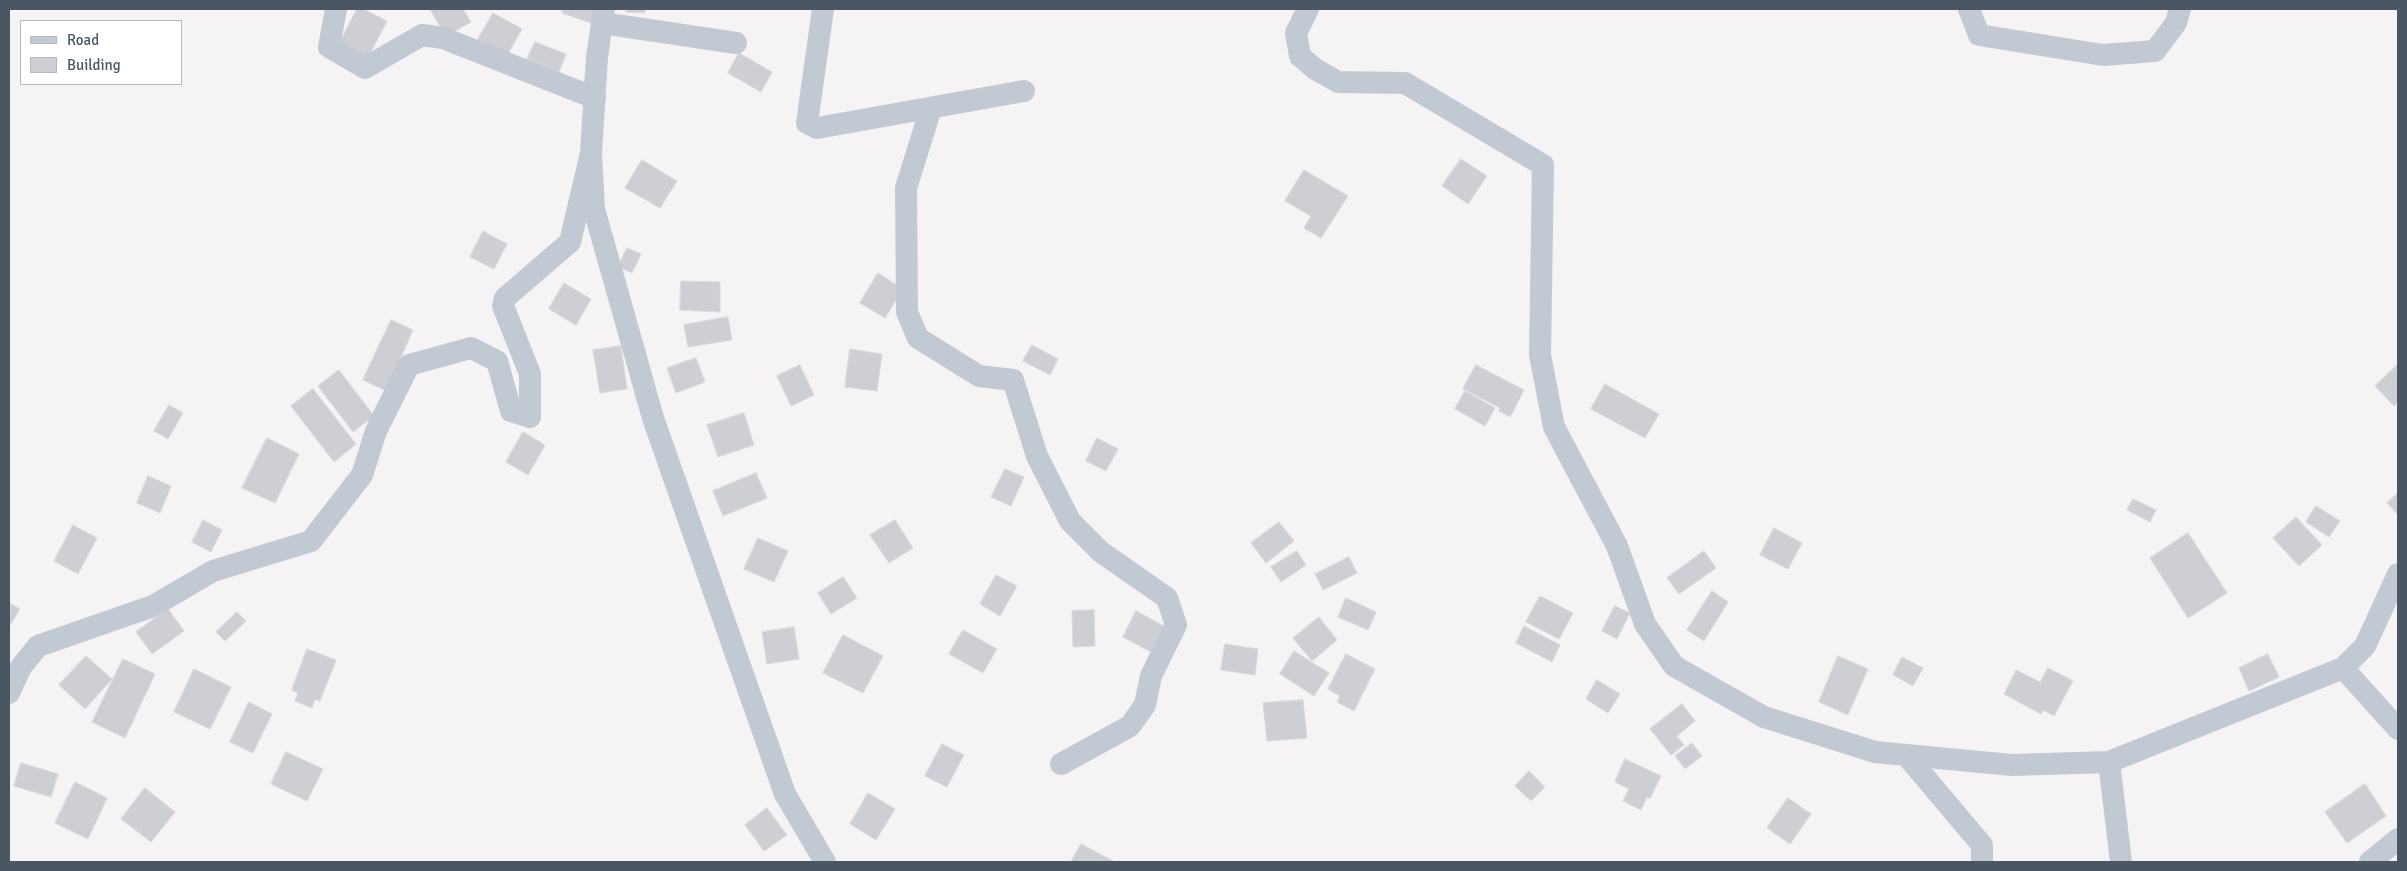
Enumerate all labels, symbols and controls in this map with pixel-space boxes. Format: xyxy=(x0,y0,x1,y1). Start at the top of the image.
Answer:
legend xyxy=(20,20,182,85)
text: Road xyxy=(67,31,99,49)
text: Building xyxy=(67,56,121,74)

